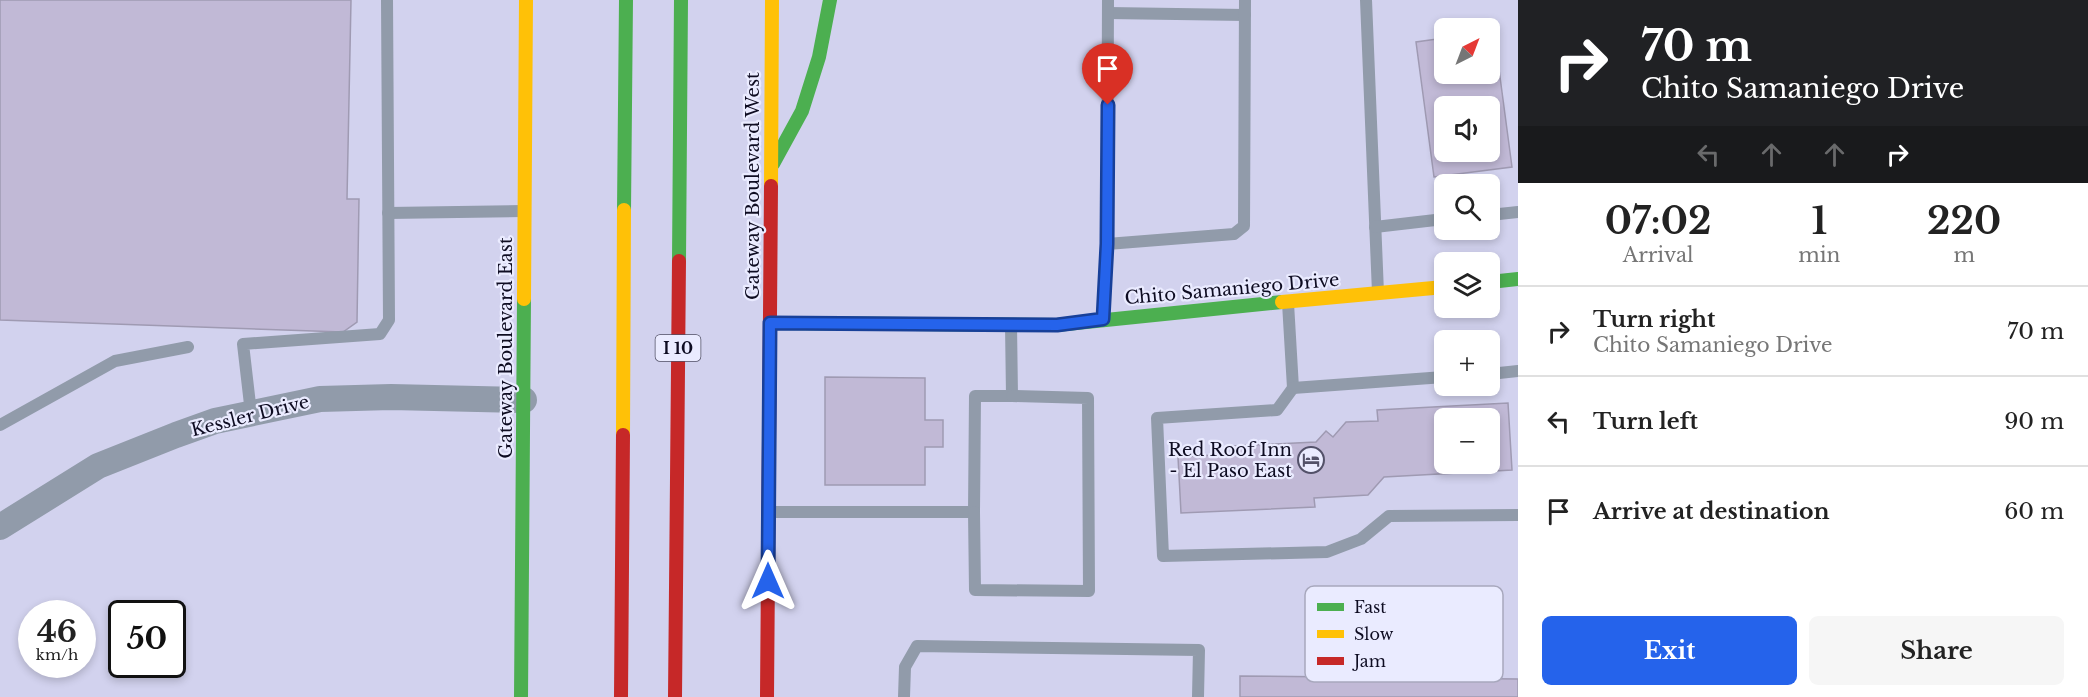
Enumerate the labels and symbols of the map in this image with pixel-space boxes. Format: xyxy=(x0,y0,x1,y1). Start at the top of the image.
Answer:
north arrow xyxy=(1434,18,1500,84)
pin xyxy=(1082,43,1133,105)
street label: Gateway Boulevard West xyxy=(742,72,764,300)
street label: Gateway Boulevard East xyxy=(495,237,517,459)
street label: Chito Samaniego Drive xyxy=(1124,269,1340,309)
road number: I 10 xyxy=(656,335,700,361)
street label: Kessler Drive xyxy=(189,391,311,441)
place label: Red Roof Inn - El Paso East xyxy=(1168,439,1292,482)
hotel icon: Red Roof Inn - El Paso East xyxy=(1296,445,1326,475)
position arrow xyxy=(736,549,800,613)
legend xyxy=(1305,586,1503,682)
text: Fast xyxy=(1354,597,1386,617)
speed limit sign: 50 xyxy=(108,600,186,678)
text: Slow xyxy=(1354,624,1394,644)
text: Jam xyxy=(1352,651,1386,671)

